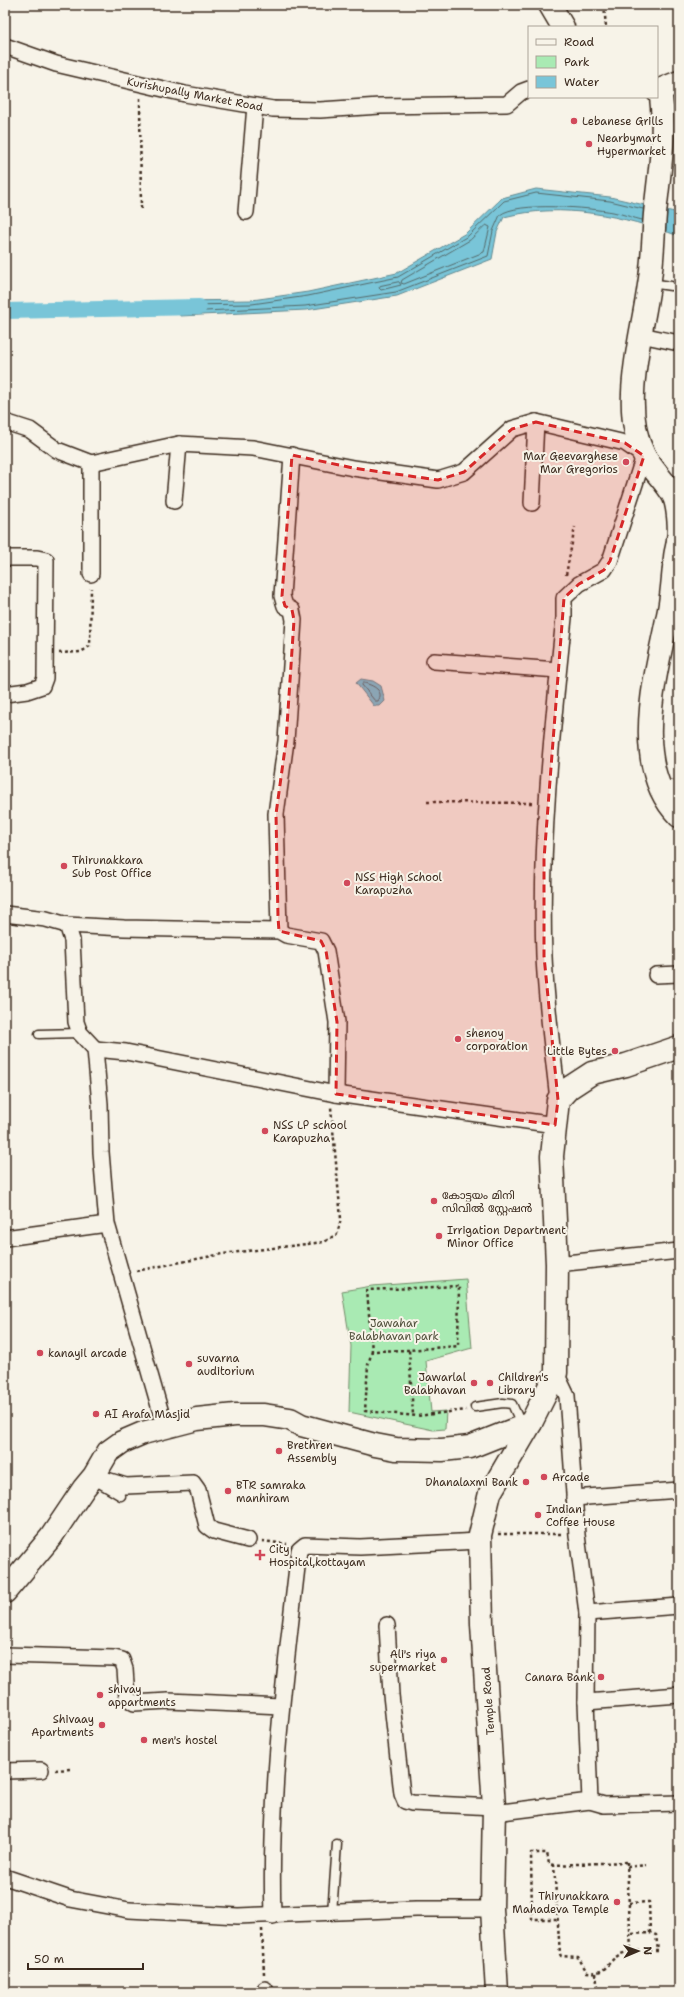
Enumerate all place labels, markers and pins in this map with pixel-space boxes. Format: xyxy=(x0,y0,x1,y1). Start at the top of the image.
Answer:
place label: Lebanese Grills xyxy=(582,114,663,129)
marker: Lebanese Grills xyxy=(569,116,579,126)
place label: Nearbymart Hypermarket xyxy=(597,131,666,159)
marker: Nearbymart Hypermarket xyxy=(584,139,594,149)
place label: Mar Geevarghese Mar Gregorios xyxy=(523,449,618,477)
marker: Mar Geevarghese Mar Gregorios xyxy=(621,457,631,467)
place label: Thirunakkara Sub Post Office xyxy=(72,853,152,881)
marker: Thirunakkara Sub Post Office xyxy=(59,861,69,871)
place label: NSS High School Karapuzha xyxy=(355,870,443,898)
marker: NSS High School Karapuzha xyxy=(342,878,352,888)
place label: shenoy corporation xyxy=(466,1026,528,1054)
marker: shenoy corporation xyxy=(453,1034,463,1044)
place label: Little Bytes xyxy=(547,1044,607,1059)
marker: Little Bytes xyxy=(610,1046,620,1056)
place label: NSS LP school Karapuzha xyxy=(273,1118,347,1146)
marker: NSS LP school Karapuzha xyxy=(260,1126,270,1136)
place label: കോട്ടയം മിനി സിവിൽ സ്റ്റേഷൻ xyxy=(442,1188,533,1216)
marker: കോട്ടയം മിനി സിവിൽ സ്റ്റേഷൻ xyxy=(429,1196,439,1206)
place label: Irrigation Department Minor Office xyxy=(447,1223,566,1251)
marker: Irrigation Department Minor Office xyxy=(434,1231,444,1241)
place label: kanayil arcade xyxy=(48,1346,127,1361)
marker: kanayil arcade xyxy=(35,1348,45,1358)
place label: suvarna auditorium xyxy=(197,1351,255,1379)
marker: suvarna auditorium xyxy=(184,1359,194,1369)
place label: Jawarlal Balabhavan xyxy=(404,1370,467,1398)
place label: Children's Library xyxy=(498,1370,549,1398)
marker: Jawarlal Balabhavan xyxy=(469,1378,479,1388)
marker: Children's Library xyxy=(485,1378,495,1388)
place label: AI Arafa Masjid xyxy=(104,1407,190,1422)
marker: AI Arafa Masjid xyxy=(91,1409,101,1419)
place label: Brethren Assembly xyxy=(287,1438,337,1466)
marker: Brethren Assembly xyxy=(274,1446,284,1456)
place label: Arcade xyxy=(552,1470,590,1485)
marker: Arcade xyxy=(539,1472,549,1482)
place label: Dhanalaxmi Bank xyxy=(425,1475,518,1490)
marker: Dhanalaxmi Bank xyxy=(521,1477,531,1487)
place label: BTR samraka manhiram xyxy=(236,1478,306,1506)
marker: BTR samraka manhiram xyxy=(223,1486,233,1496)
place label: Indian Coffee House xyxy=(546,1502,615,1530)
marker: Indian Coffee House xyxy=(533,1510,543,1520)
place label: City Hospital,kottayam xyxy=(269,1542,366,1570)
marker: City Hospital,kottayam xyxy=(254,1549,266,1561)
place label: Ali's riya supermarket xyxy=(370,1647,436,1675)
marker: Ali's riya supermarket xyxy=(439,1655,449,1665)
place label: Canara Bank xyxy=(525,1670,593,1685)
marker: Canara Bank xyxy=(596,1672,606,1682)
place label: shivay appartments xyxy=(108,1682,176,1710)
marker: shivay appartments xyxy=(95,1690,105,1700)
place label: Shivaay Apartments xyxy=(31,1712,94,1740)
marker: Shivaay Apartments xyxy=(97,1720,107,1730)
place label: men's hostel xyxy=(152,1733,218,1748)
marker: men's hostel xyxy=(139,1735,149,1745)
place label: Thirunakkara Mahadeva Temple xyxy=(512,1889,609,1917)
marker: Thirunakkara Mahadeva Temple xyxy=(612,1897,622,1907)

